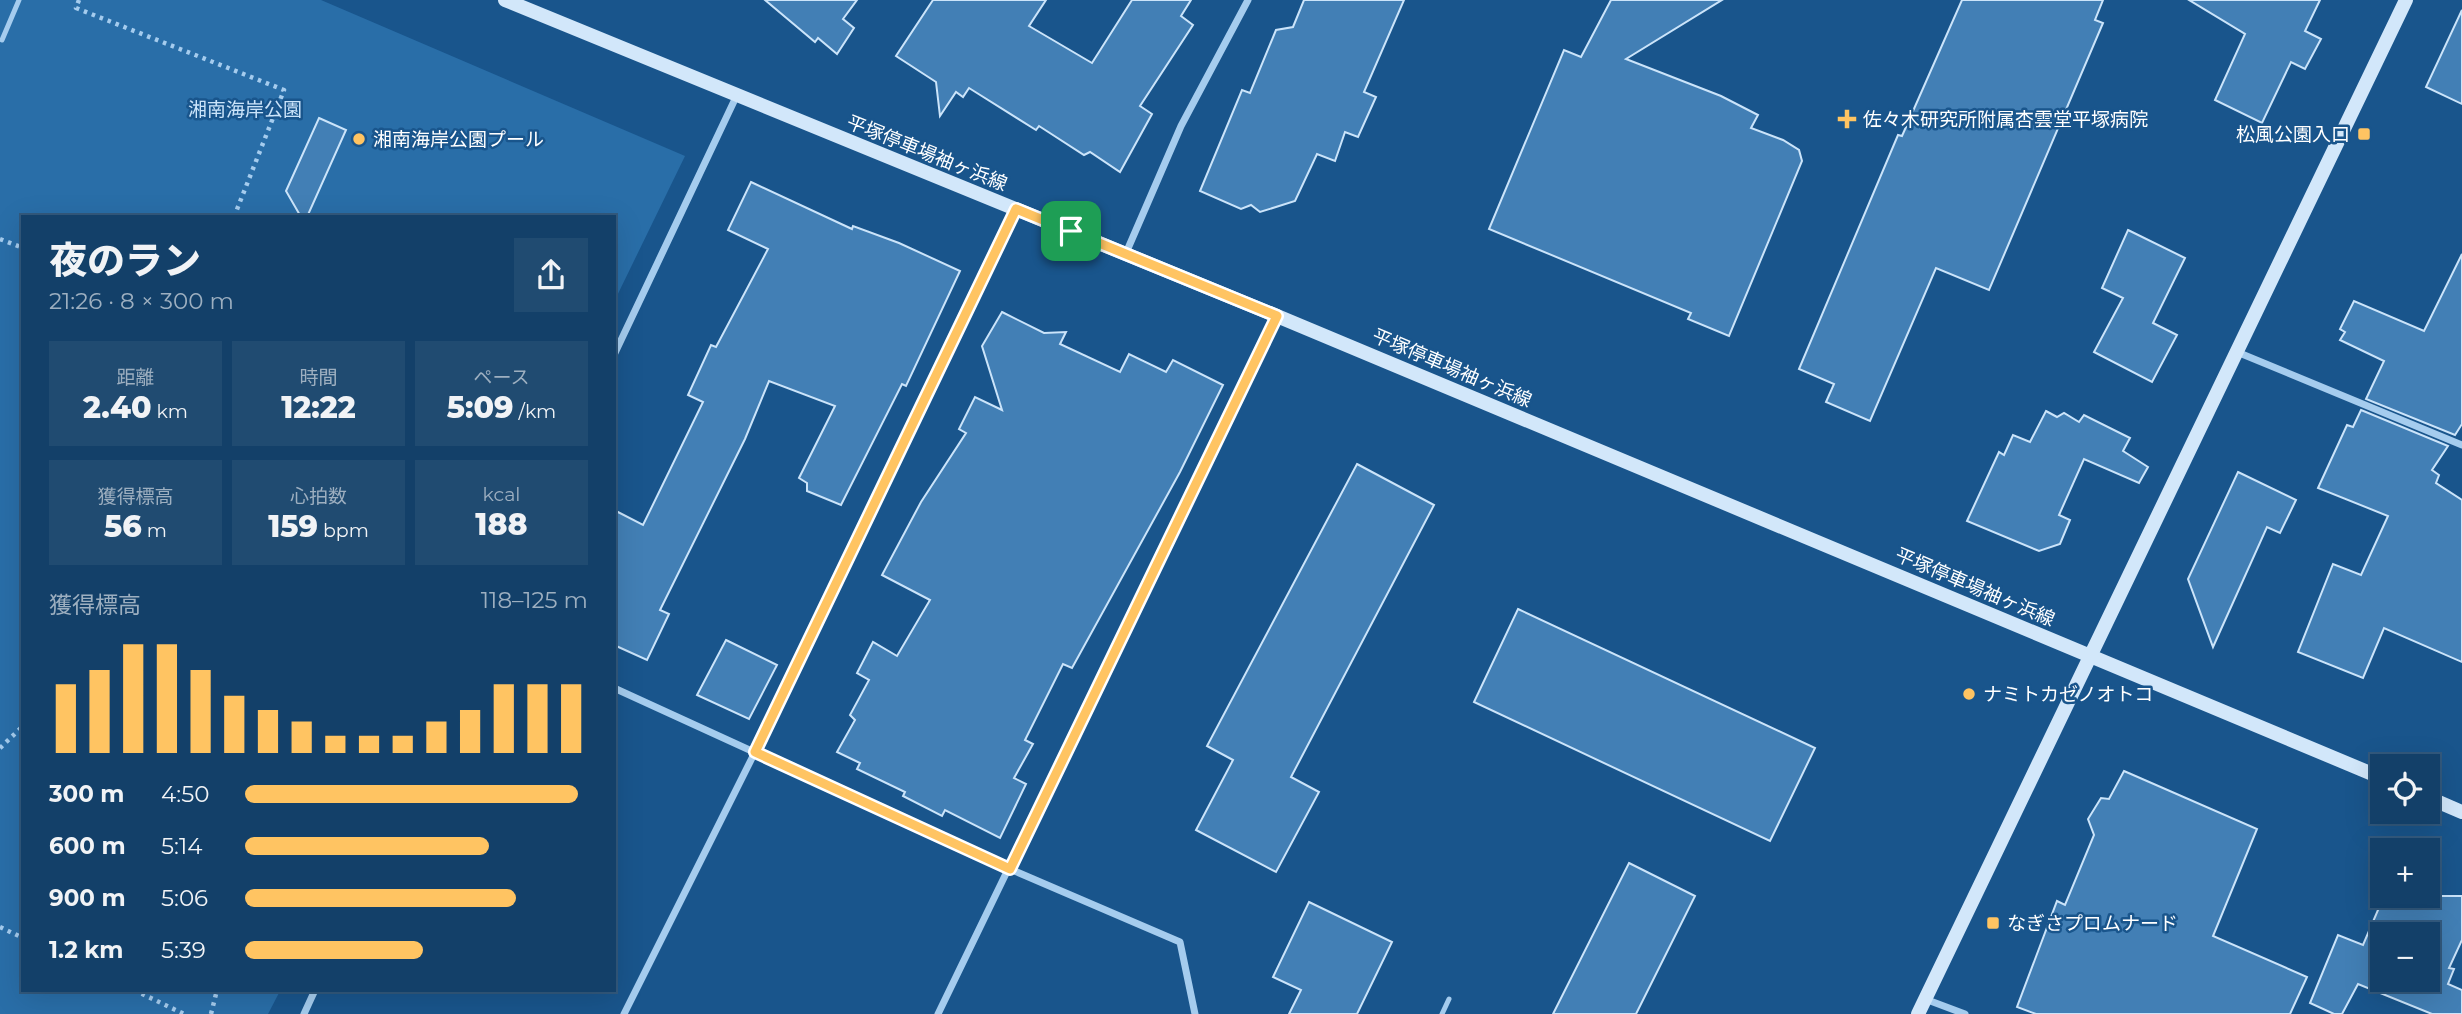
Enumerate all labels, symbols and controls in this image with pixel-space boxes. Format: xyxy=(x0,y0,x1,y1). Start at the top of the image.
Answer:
park label: 湘南海岸公園 xyxy=(188,98,302,121)
place label: 佐々木研究所附属杏雲堂平塚病院 xyxy=(1863,108,2148,131)
marker: 佐々木研究所附属杏雲堂平塚病院 xyxy=(1837,109,1857,129)
street label: 平塚停車場袖ヶ浜線 xyxy=(843,110,1011,196)
place label: 松風公園入口 xyxy=(2236,123,2350,146)
marker: 松風公園入口 xyxy=(2356,126,2372,142)
place label: 湘南海岸公園プール xyxy=(373,128,544,151)
marker: 湘南海岸公園プール xyxy=(351,131,367,147)
pin xyxy=(1041,201,1101,261)
icon: arrive xyxy=(1052,212,1090,250)
text: 夜のラン xyxy=(49,237,201,284)
button: share xyxy=(514,238,588,312)
text: 21:26 · 8 × 300 m xyxy=(49,287,234,315)
street label: 平塚停車場袖ヶ浜線 xyxy=(1369,324,1535,412)
text: 距離 xyxy=(116,366,155,389)
text: 時間 xyxy=(299,366,338,389)
text: ペース xyxy=(473,366,530,389)
text: 2.40 xyxy=(83,389,152,426)
text: 12:22 xyxy=(281,389,356,426)
text: 5:09 xyxy=(447,389,513,426)
text: km xyxy=(152,400,188,423)
text: /km xyxy=(513,400,556,423)
text: kcal xyxy=(483,483,520,506)
text: 獲得標高 xyxy=(97,485,174,508)
text: 心拍数 xyxy=(290,485,347,508)
text: 188 xyxy=(475,506,528,543)
text: 56 xyxy=(104,508,142,545)
text: 159 xyxy=(268,508,318,545)
text: m xyxy=(142,519,167,542)
text: bpm xyxy=(318,519,369,542)
street label: 平塚停車場袖ヶ浜線 xyxy=(1892,543,2058,631)
text: 118–125 m xyxy=(481,586,588,614)
text: 獲得標高 xyxy=(49,591,141,619)
place label: ナミトカゼノオトコ xyxy=(1983,683,2153,706)
marker: ナミトカゼノオトコ xyxy=(1961,686,1977,702)
map controls xyxy=(2370,754,2440,992)
button: locate xyxy=(2370,754,2440,824)
text: 300 m xyxy=(49,780,125,808)
text: 4:50 xyxy=(161,780,209,808)
text: 600 m xyxy=(49,832,126,860)
text: 5:14 xyxy=(161,832,202,860)
button: + xyxy=(2370,838,2440,908)
text: 900 m xyxy=(49,884,126,912)
text: 5:06 xyxy=(161,884,208,912)
place label: なぎさプロムナード xyxy=(2007,912,2178,935)
marker: なぎさプロムナード xyxy=(1985,915,2001,931)
button: − xyxy=(2370,922,2440,992)
text: 1.2 km xyxy=(49,936,123,964)
text: 5:39 xyxy=(161,936,206,964)

